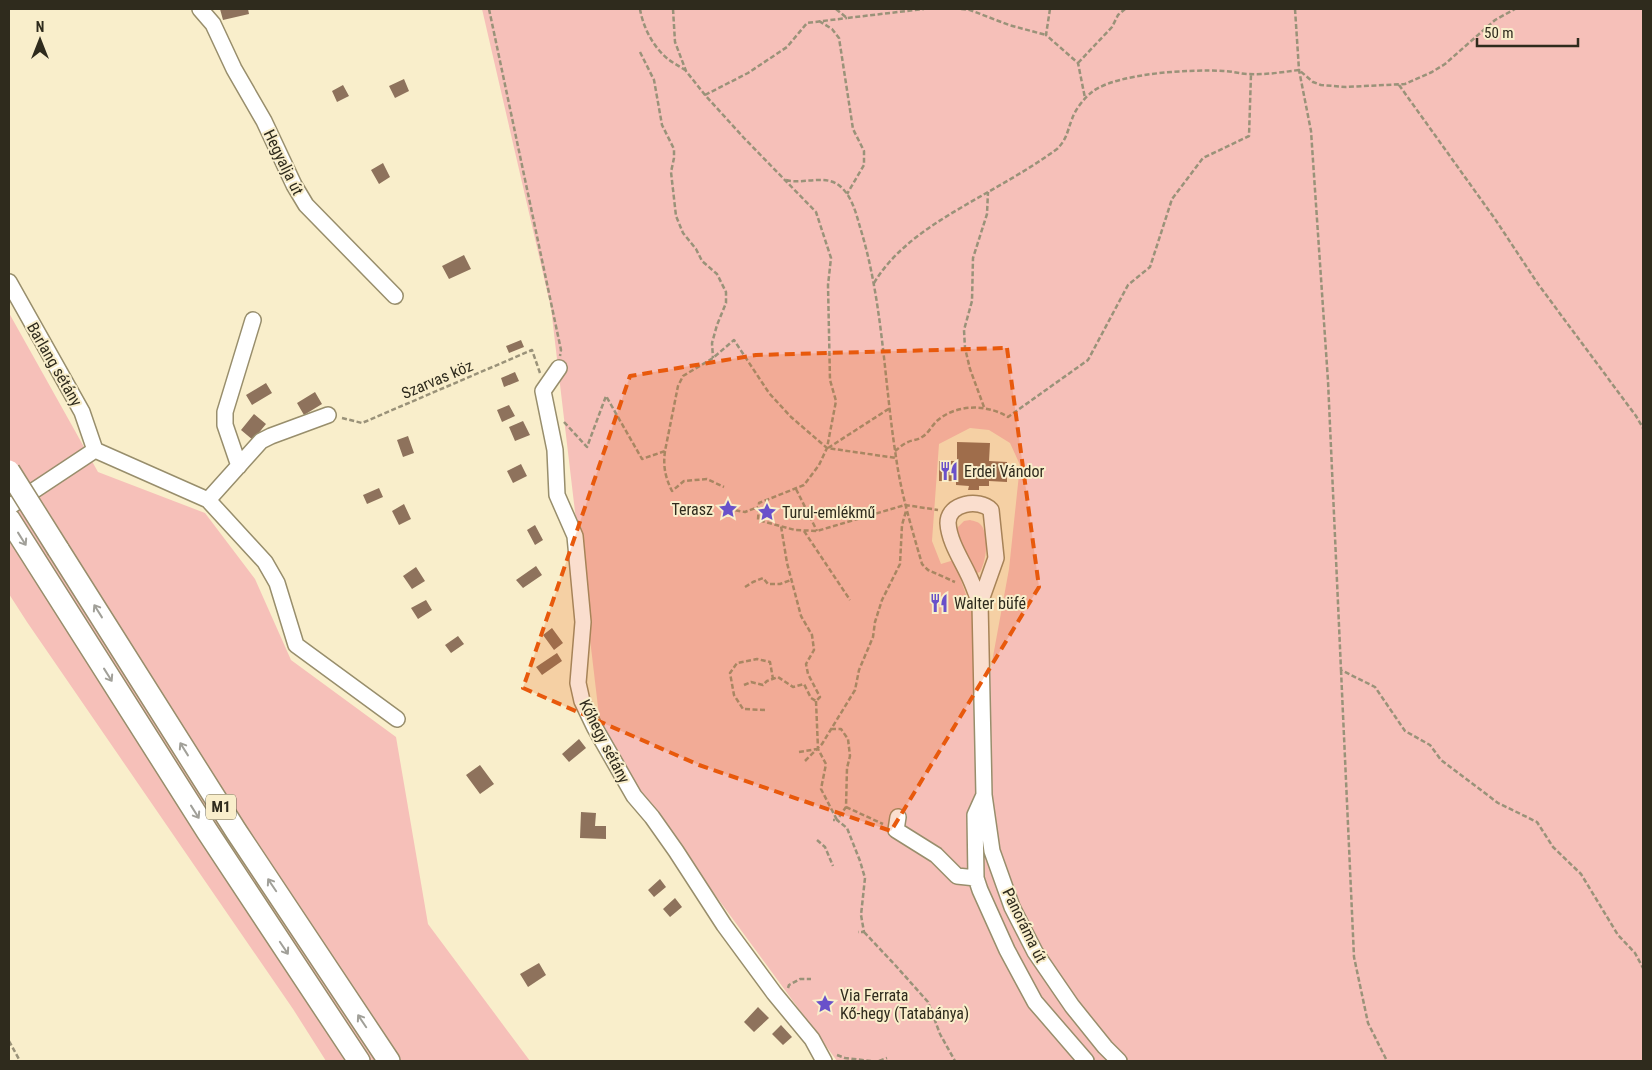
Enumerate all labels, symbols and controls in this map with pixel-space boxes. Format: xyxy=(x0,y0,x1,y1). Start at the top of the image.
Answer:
north arrow xyxy=(15,15,65,65)
scale bar xyxy=(1477,15,1578,47)
text: N xyxy=(36,19,44,35)
text: 50 m xyxy=(1484,24,1514,42)
street label: Hegyalja út xyxy=(260,126,308,198)
street label: Barlang sétány xyxy=(23,319,86,410)
street label: Szarvas köz xyxy=(399,356,476,403)
restaurant icon: Erdei Vándor xyxy=(938,460,960,482)
place label: Erdei Vándor xyxy=(964,462,1044,481)
place icon: Terasz xyxy=(717,498,739,520)
place label: Terasz xyxy=(671,500,713,519)
place icon: Turul-emlékmű xyxy=(756,501,778,523)
place label: Turul-emlékmű xyxy=(782,503,876,522)
one-way arrow xyxy=(17,532,27,546)
restaurant icon: Walter büfé xyxy=(928,592,950,614)
place label: Walter büfé xyxy=(954,594,1026,613)
one-way arrow xyxy=(92,605,102,619)
one-way arrow xyxy=(103,668,113,682)
street label: Kőhegy sétány xyxy=(575,696,634,787)
one-way arrow xyxy=(179,742,189,756)
road number: M1 xyxy=(206,794,236,820)
one-way arrow xyxy=(190,805,200,819)
one-way arrow xyxy=(267,878,277,892)
street label: Panoráma út xyxy=(998,885,1051,966)
one-way arrow xyxy=(279,941,289,955)
place label: Via Ferrata Kő-hegy (Tatabánya) xyxy=(840,986,969,1023)
place icon: Via Ferrata Kő-hegy (Tatabánya) xyxy=(814,993,836,1015)
one-way arrow xyxy=(357,1014,367,1028)

